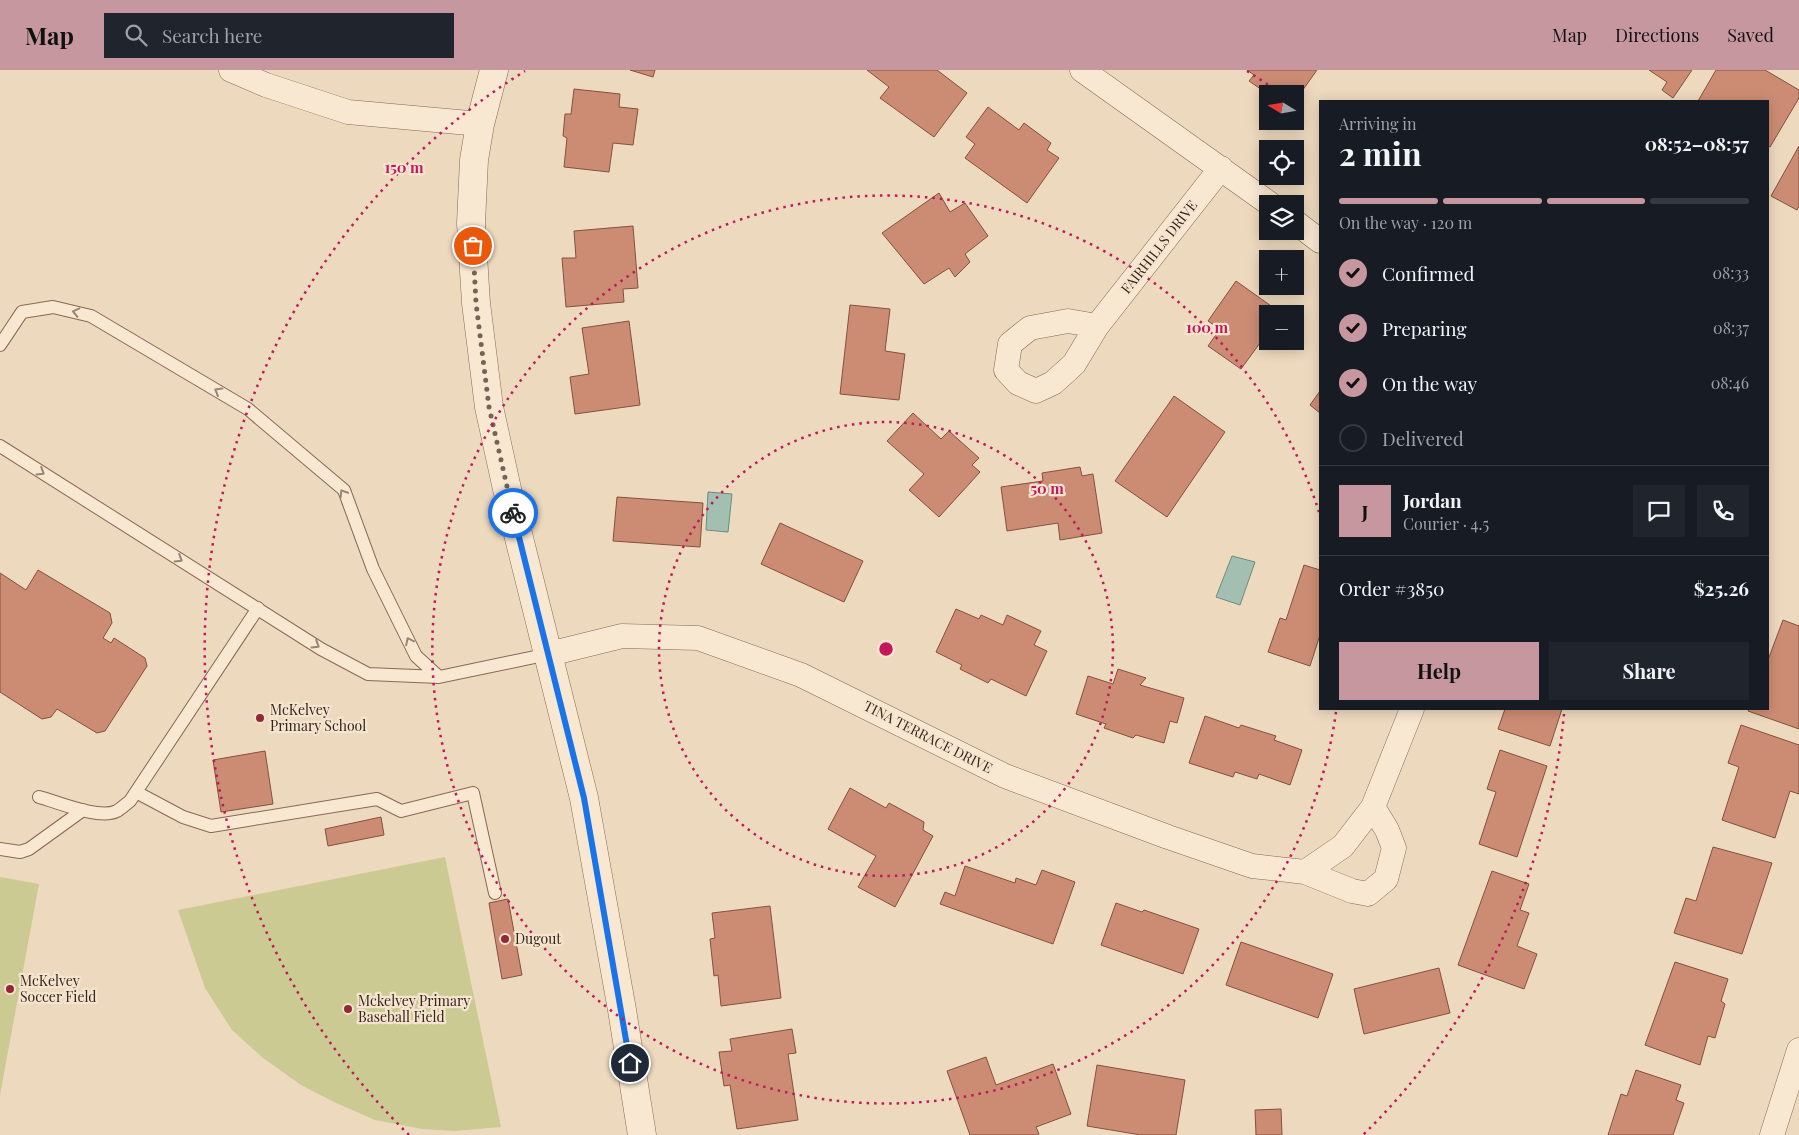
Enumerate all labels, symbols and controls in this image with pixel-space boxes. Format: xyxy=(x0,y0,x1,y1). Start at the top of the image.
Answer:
search box xyxy=(104,13,454,58)
text: Map xyxy=(25,19,74,51)
icon: search xyxy=(122,21,150,49)
text: Search here xyxy=(162,22,262,48)
text: Map xyxy=(1552,23,1587,47)
text: Directions xyxy=(1615,23,1699,47)
text: Saved xyxy=(1727,23,1774,47)
north arrow xyxy=(1259,85,1304,130)
map controls xyxy=(1259,85,1304,350)
text: Arriving in xyxy=(1339,113,1417,134)
text: 08:52–08:57 xyxy=(1645,130,1749,156)
text: 2 min xyxy=(1339,131,1422,174)
button: locate xyxy=(1259,140,1304,185)
text: 150 m xyxy=(384,157,424,177)
button: layers xyxy=(1259,195,1304,240)
street label: FAIRHILLS DRIVE xyxy=(1116,196,1201,297)
text: On the way · 120 m xyxy=(1339,212,1472,233)
pin xyxy=(452,225,494,267)
icon: bag xyxy=(459,232,487,260)
button: + xyxy=(1259,250,1304,295)
icon: check xyxy=(1339,259,1367,287)
text: Confirmed xyxy=(1382,260,1475,286)
text: 08:33 xyxy=(1712,262,1749,283)
button: − xyxy=(1259,305,1304,350)
one-way arrow xyxy=(72,307,81,318)
icon: check xyxy=(1339,314,1367,342)
text: Preparing xyxy=(1382,315,1467,341)
text: 100 m xyxy=(1186,317,1229,337)
text: 08:37 xyxy=(1713,317,1749,338)
icon: check xyxy=(1339,369,1367,397)
text: On the way xyxy=(1382,370,1477,396)
text: 08:46 xyxy=(1711,372,1749,393)
one-way arrow xyxy=(214,387,223,397)
text: Delivered xyxy=(1382,425,1464,451)
one-way arrow xyxy=(35,466,45,475)
text: 50 m xyxy=(1030,478,1064,498)
button: chat xyxy=(1633,485,1685,537)
button: phone xyxy=(1697,485,1749,537)
text: Jordan xyxy=(1403,487,1462,513)
courier xyxy=(488,488,538,538)
one-way arrow xyxy=(340,489,350,498)
text: J xyxy=(1362,498,1368,524)
icon: bike xyxy=(499,499,527,527)
text: Courier · 4.5 xyxy=(1403,513,1489,534)
one-way arrow xyxy=(173,552,182,562)
text: Order #3850 xyxy=(1339,575,1444,601)
text: $25.26 xyxy=(1694,575,1749,601)
one-way arrow xyxy=(404,637,415,646)
one-way arrow xyxy=(311,639,320,649)
centre of rings xyxy=(877,640,895,658)
button: Help xyxy=(1339,642,1539,700)
button: Share xyxy=(1549,642,1749,700)
street label: TINA TERRACE DRIVE xyxy=(861,696,996,777)
place label: McKelvey Primary School xyxy=(270,700,366,735)
marker: McKelvey Primary School xyxy=(254,712,266,724)
place label: Dugout xyxy=(515,929,562,948)
marker: Dugout xyxy=(499,933,511,945)
place label: McKelvey Soccer Field xyxy=(20,971,97,1006)
marker: McKelvey Soccer Field xyxy=(4,983,16,995)
place label: Mckelvey Primary Baseball Field xyxy=(358,991,470,1026)
marker: Mckelvey Primary Baseball Field xyxy=(342,1003,354,1015)
pin xyxy=(609,1042,651,1084)
icon: home xyxy=(616,1049,644,1077)

